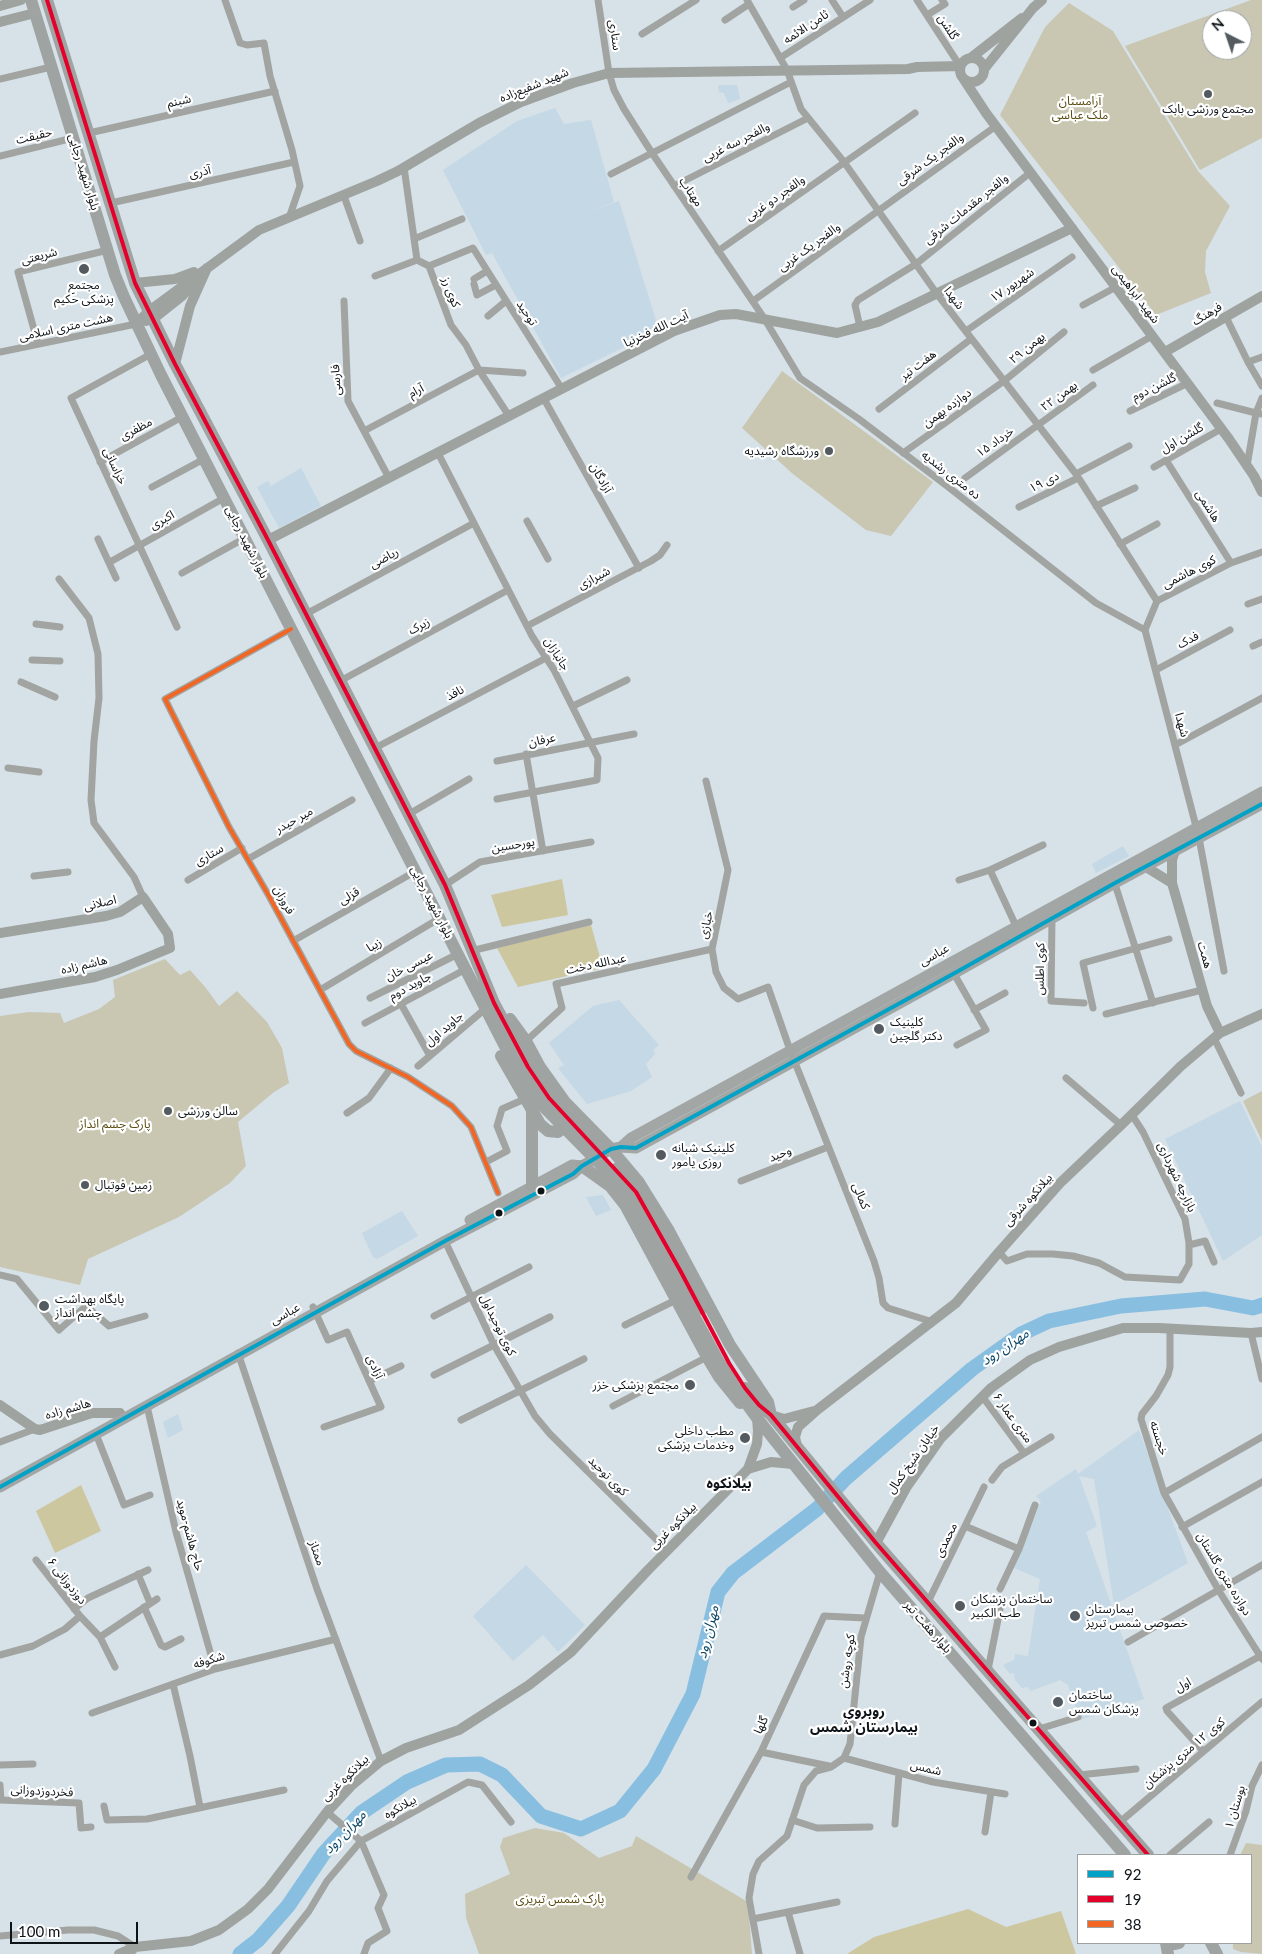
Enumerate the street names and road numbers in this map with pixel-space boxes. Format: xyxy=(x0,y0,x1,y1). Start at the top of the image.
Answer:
street label: ثامن الائمه xyxy=(781,7,831,47)
street label: گلشن xyxy=(934,12,962,42)
street label: ستاری xyxy=(606,19,624,51)
street label: شهید شفیع‌زاده xyxy=(497,65,571,105)
street label: شبنم xyxy=(166,91,192,111)
street label: والفجر سه غربی xyxy=(700,119,772,165)
street label: حقیقت xyxy=(15,125,53,147)
street label: والفجر یک شرقی xyxy=(894,130,966,188)
street label: بلوار شهید رجایی xyxy=(66,132,102,212)
street label: آذری xyxy=(188,163,212,181)
street label: والفجر مقدمات شرقی xyxy=(921,171,1011,247)
street label: والفجر دو غربی xyxy=(742,172,808,224)
street label: مهتاب xyxy=(676,175,706,209)
street label: والفجر یک غربی xyxy=(775,220,843,274)
street label: شریعتی xyxy=(19,244,59,268)
street label: شهید ابراهیمی xyxy=(1109,262,1163,326)
street label: ۱۷ شهریور xyxy=(987,265,1037,305)
street label: کوی رز xyxy=(439,275,463,309)
street label: شهدا xyxy=(941,284,967,312)
street label: توحید xyxy=(514,298,540,328)
street label: فرهنگ xyxy=(1189,300,1225,328)
street label: آیت الله فخرنیا xyxy=(621,308,691,350)
street label: هشت متری اسلامی xyxy=(18,310,114,344)
street label: ۲۹ بهمن xyxy=(1006,329,1048,367)
street label: هفت تیر xyxy=(897,347,939,383)
street label: فارسی xyxy=(328,364,344,396)
street label: گلشن دوم xyxy=(1130,370,1178,404)
street label: ۲۲ بهمن xyxy=(1038,378,1080,414)
street label: آرام xyxy=(406,381,426,401)
street label: دوازده بهمن xyxy=(920,386,974,430)
street label: مظفری xyxy=(117,415,155,443)
street label: گلشن اول xyxy=(1158,420,1206,456)
street label: ۱۵ خرداد xyxy=(973,424,1017,460)
street label: خراسانی xyxy=(100,445,130,487)
street label: ده متری رشدیه xyxy=(919,448,983,502)
street label: آزادگان xyxy=(587,460,615,496)
street label: ۱۹ دی xyxy=(1027,469,1061,495)
street label: هاشمی xyxy=(1192,487,1224,525)
street label: بلوار شهید رجایی xyxy=(223,503,271,581)
street label: اکبری xyxy=(147,507,177,533)
street label: ریاضی xyxy=(367,544,401,572)
street label: کوی هاشمی xyxy=(1160,552,1218,592)
street label: شیرازی xyxy=(575,563,613,593)
street label: زیرک xyxy=(406,614,432,638)
street label: فدک xyxy=(1175,628,1201,652)
street label: جانبازان xyxy=(541,635,573,673)
street label: نافذ xyxy=(443,682,467,704)
street label: شهدا xyxy=(1172,711,1192,739)
street label: عرفان xyxy=(527,730,557,750)
street label: میر حیدر xyxy=(273,804,315,836)
street label: پورحسین xyxy=(490,834,536,856)
street label: ستاری xyxy=(192,841,226,869)
street label: بلوار شهید رجایی xyxy=(408,863,456,941)
street label: فروزان xyxy=(270,883,298,917)
street label: قزلی xyxy=(336,884,362,908)
street label: اصلانی xyxy=(82,892,118,914)
street label: خبازی xyxy=(696,910,716,940)
street label: زیبا xyxy=(364,935,384,955)
street label: همت xyxy=(1194,940,1216,970)
street label: عباسى xyxy=(917,941,951,969)
street label: کوی اطلس xyxy=(1032,943,1048,995)
street label: عیسی خان xyxy=(383,948,435,984)
street label: عبدالله دخت xyxy=(565,951,627,977)
street label: هاشم زاده xyxy=(59,953,109,977)
street label: جاوید دوم xyxy=(386,969,434,1003)
street label: جاوید اول xyxy=(422,1009,466,1049)
street label: بازارچه شهرداری xyxy=(1155,1140,1199,1214)
street label: وحید xyxy=(767,1143,793,1165)
street label: بیلانکوه شرقی xyxy=(1001,1171,1055,1229)
street label: کمالی xyxy=(849,1181,873,1211)
street label: کوی توحیداول xyxy=(477,1292,519,1358)
street label: عباسى xyxy=(268,1300,302,1328)
street label: آزادی xyxy=(363,1353,387,1381)
street label: ۶ متری عمار xyxy=(990,1390,1036,1446)
street label: هاشم زاده xyxy=(43,1396,93,1422)
street label: خجسته xyxy=(1147,1419,1171,1457)
street label: خیابان شیخ کمال xyxy=(884,1421,942,1497)
street label: کوی توحید xyxy=(585,1453,631,1499)
street label: حاج هاشم-موید xyxy=(173,1497,207,1573)
street label: بیلانکوه غربی xyxy=(647,1500,699,1552)
street label: محمدی xyxy=(932,1520,960,1560)
street label: دوازده متری گلستان xyxy=(1194,1530,1254,1618)
street label: ممتاز xyxy=(306,1539,328,1567)
street label: دوزدوزانی ۶ xyxy=(44,1555,90,1607)
street label: بلوار هفت تیر xyxy=(901,1598,955,1656)
street label: کوچه روشن xyxy=(836,1633,858,1689)
street label: شکوفه xyxy=(191,1648,227,1672)
street label: اول xyxy=(1172,1675,1194,1695)
street label: گلها xyxy=(751,1714,771,1736)
street label: کوی ۱۲ متری پزشکان xyxy=(1140,1715,1228,1791)
street label: بیلانکوه غربی xyxy=(318,1752,372,1804)
street label: شمس xyxy=(909,1757,943,1779)
street label: فخردوزدوزانی xyxy=(10,1782,74,1800)
street label: بوستان ۱ xyxy=(1222,1784,1248,1830)
street label: بیلانکوه xyxy=(381,1792,419,1822)

